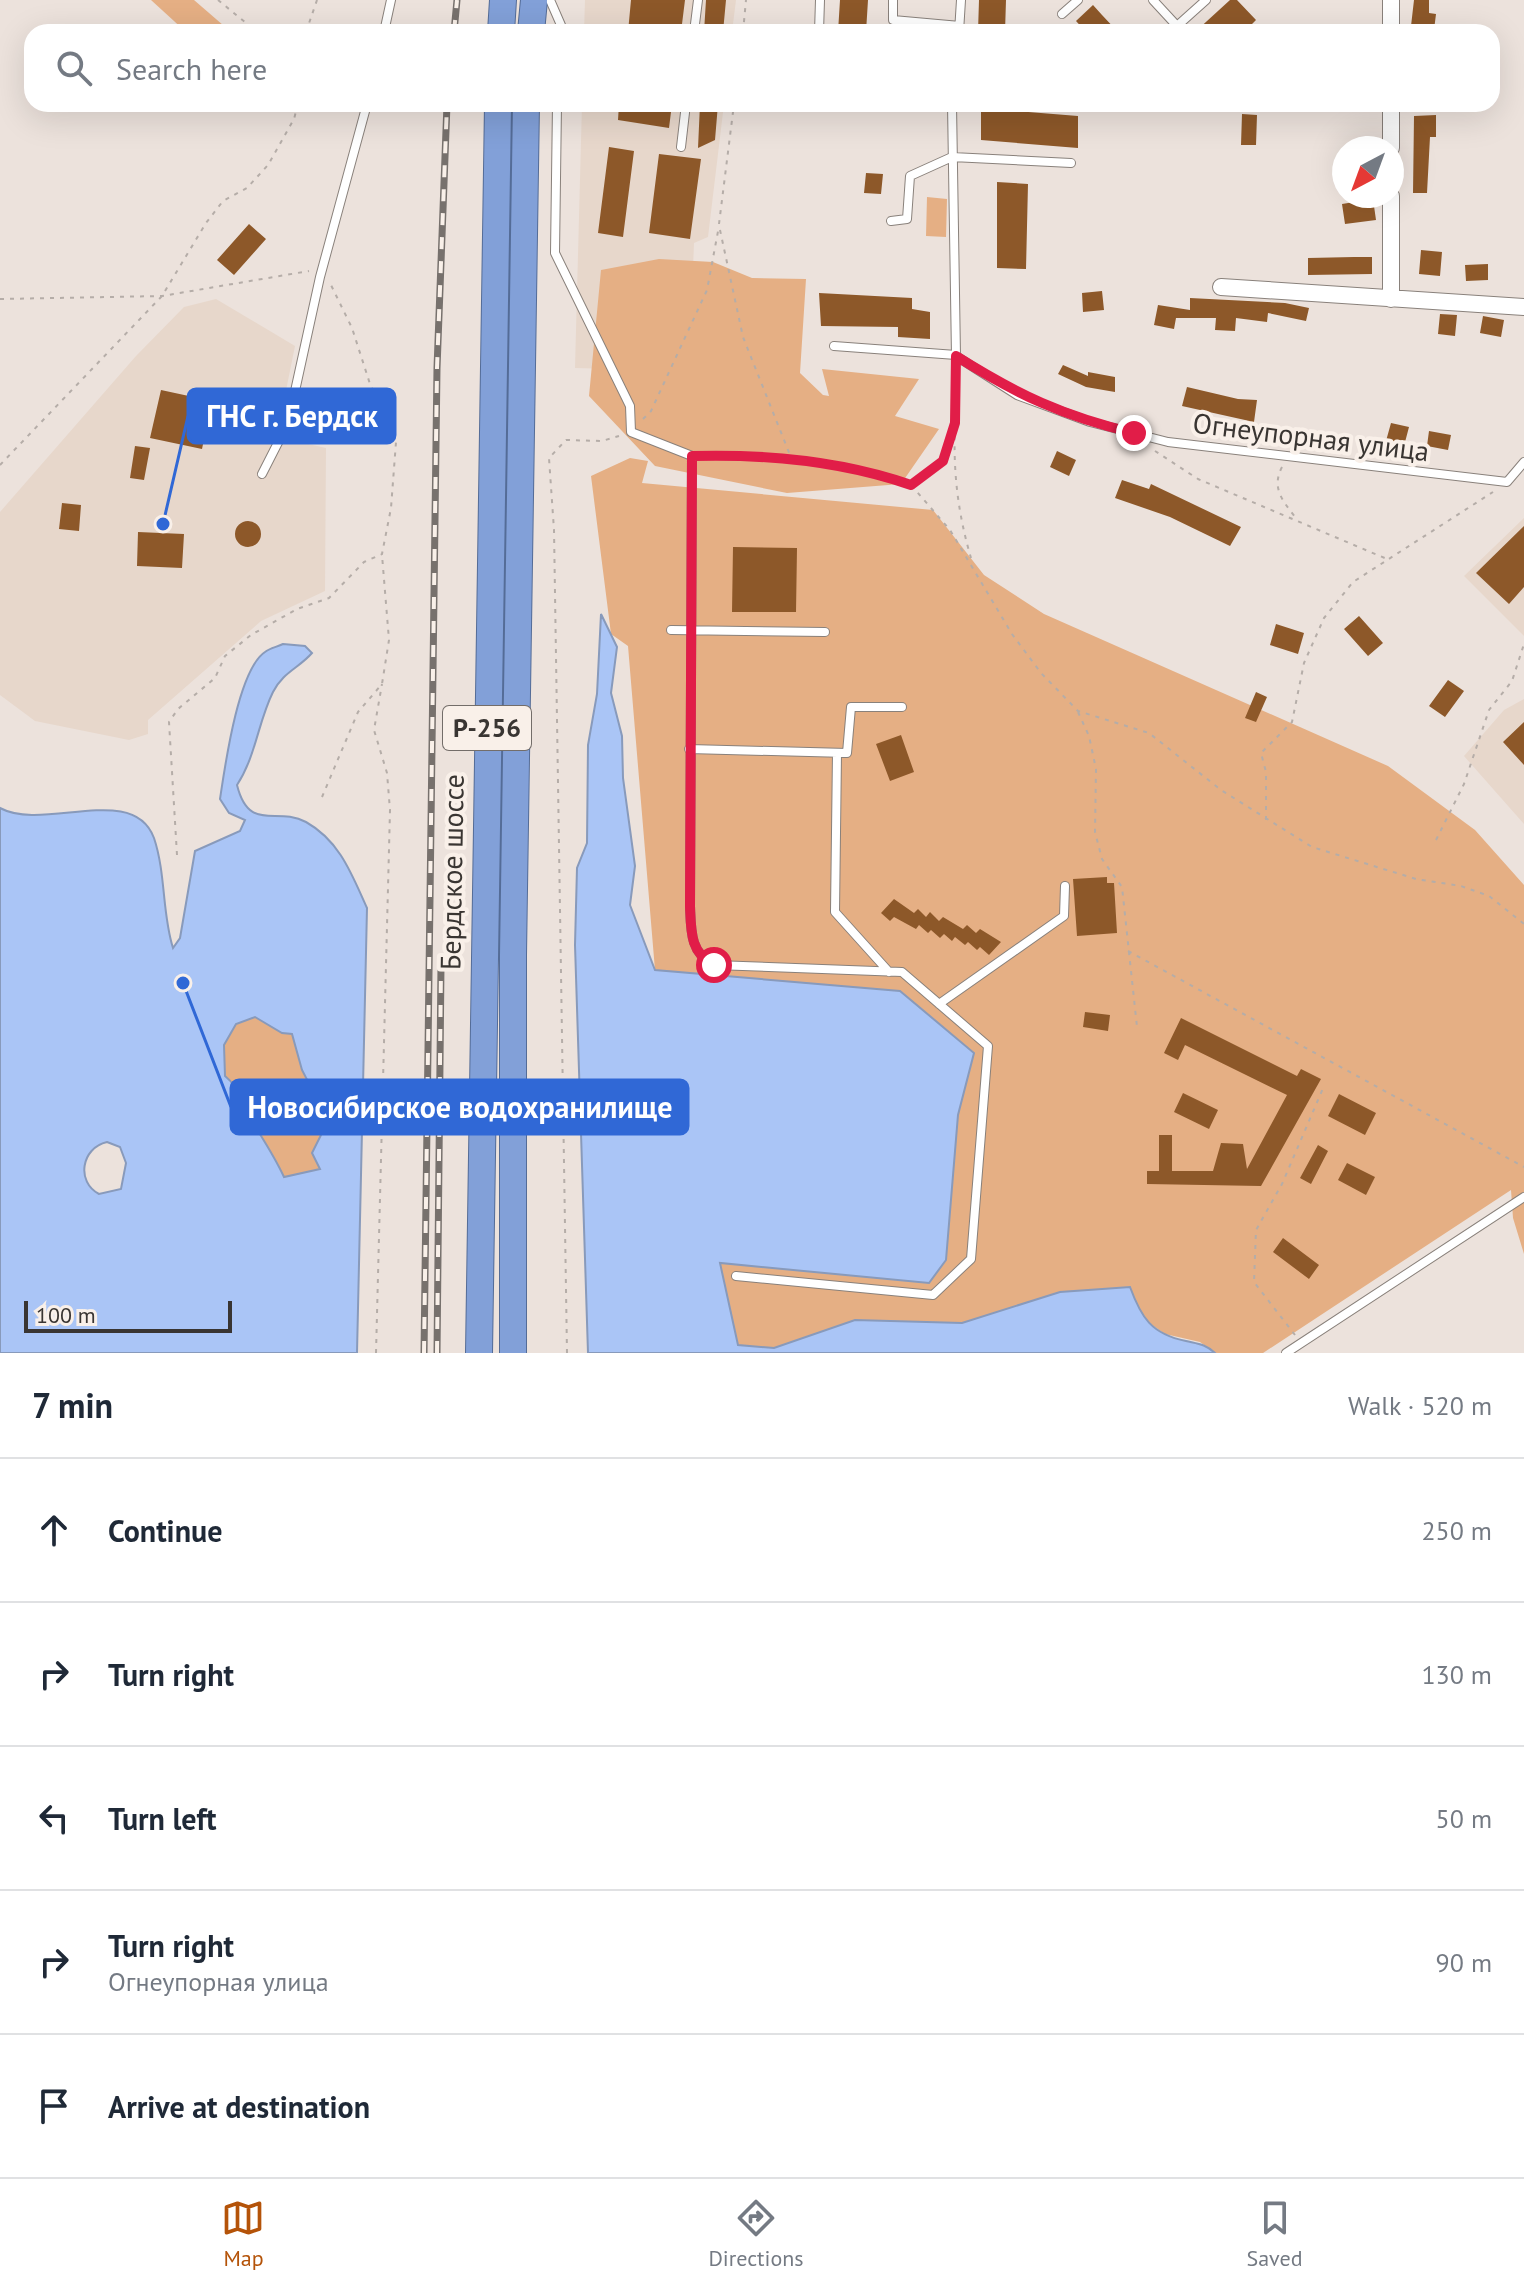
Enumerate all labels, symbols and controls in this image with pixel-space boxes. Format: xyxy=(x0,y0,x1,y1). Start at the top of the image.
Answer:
search box xyxy=(24,24,1500,112)
icon: search xyxy=(52,46,96,90)
text: Search here xyxy=(116,49,267,88)
north arrow xyxy=(1332,136,1404,208)
callout: ГНС г. Бердск xyxy=(188,389,395,443)
text: ГНС г. Бердск xyxy=(206,396,378,435)
street label: Огнеупорная улица xyxy=(1191,404,1431,469)
route end xyxy=(1116,415,1152,451)
road number: Р-256 xyxy=(443,706,531,750)
street label: Бердское шоссе xyxy=(431,774,472,970)
route start xyxy=(696,947,732,983)
callout: Новосибирское водохранилище xyxy=(231,1080,688,1134)
text: Новосибирское водохранилище xyxy=(247,1087,673,1126)
scale bar xyxy=(24,1297,232,1333)
text: 100 m xyxy=(36,1301,96,1329)
text: 7 min xyxy=(32,1383,113,1427)
text: Walk · 520 m xyxy=(1348,1389,1492,1422)
icon: ahead xyxy=(32,1508,76,1552)
text: Continue xyxy=(108,1511,222,1550)
text: 250 m xyxy=(1421,1514,1492,1547)
icon: right xyxy=(32,1652,76,1696)
text: Turn right xyxy=(108,1655,234,1694)
text: 130 m xyxy=(1421,1658,1492,1691)
icon: left xyxy=(32,1796,76,1840)
text: Turn left xyxy=(108,1799,216,1838)
text: 50 m xyxy=(1436,1802,1492,1835)
text: Turn right xyxy=(108,1926,234,1965)
icon: right xyxy=(32,1940,76,1984)
text: 90 m xyxy=(1436,1946,1492,1979)
text: Огнеупорная улица xyxy=(108,1965,329,1998)
icon: arrive xyxy=(32,2084,76,2128)
text: Arrive at destination xyxy=(108,2087,370,2126)
tab: Map xyxy=(221,2196,265,2272)
tab: Directions xyxy=(708,2196,804,2272)
tab: Saved xyxy=(1247,2196,1302,2272)

